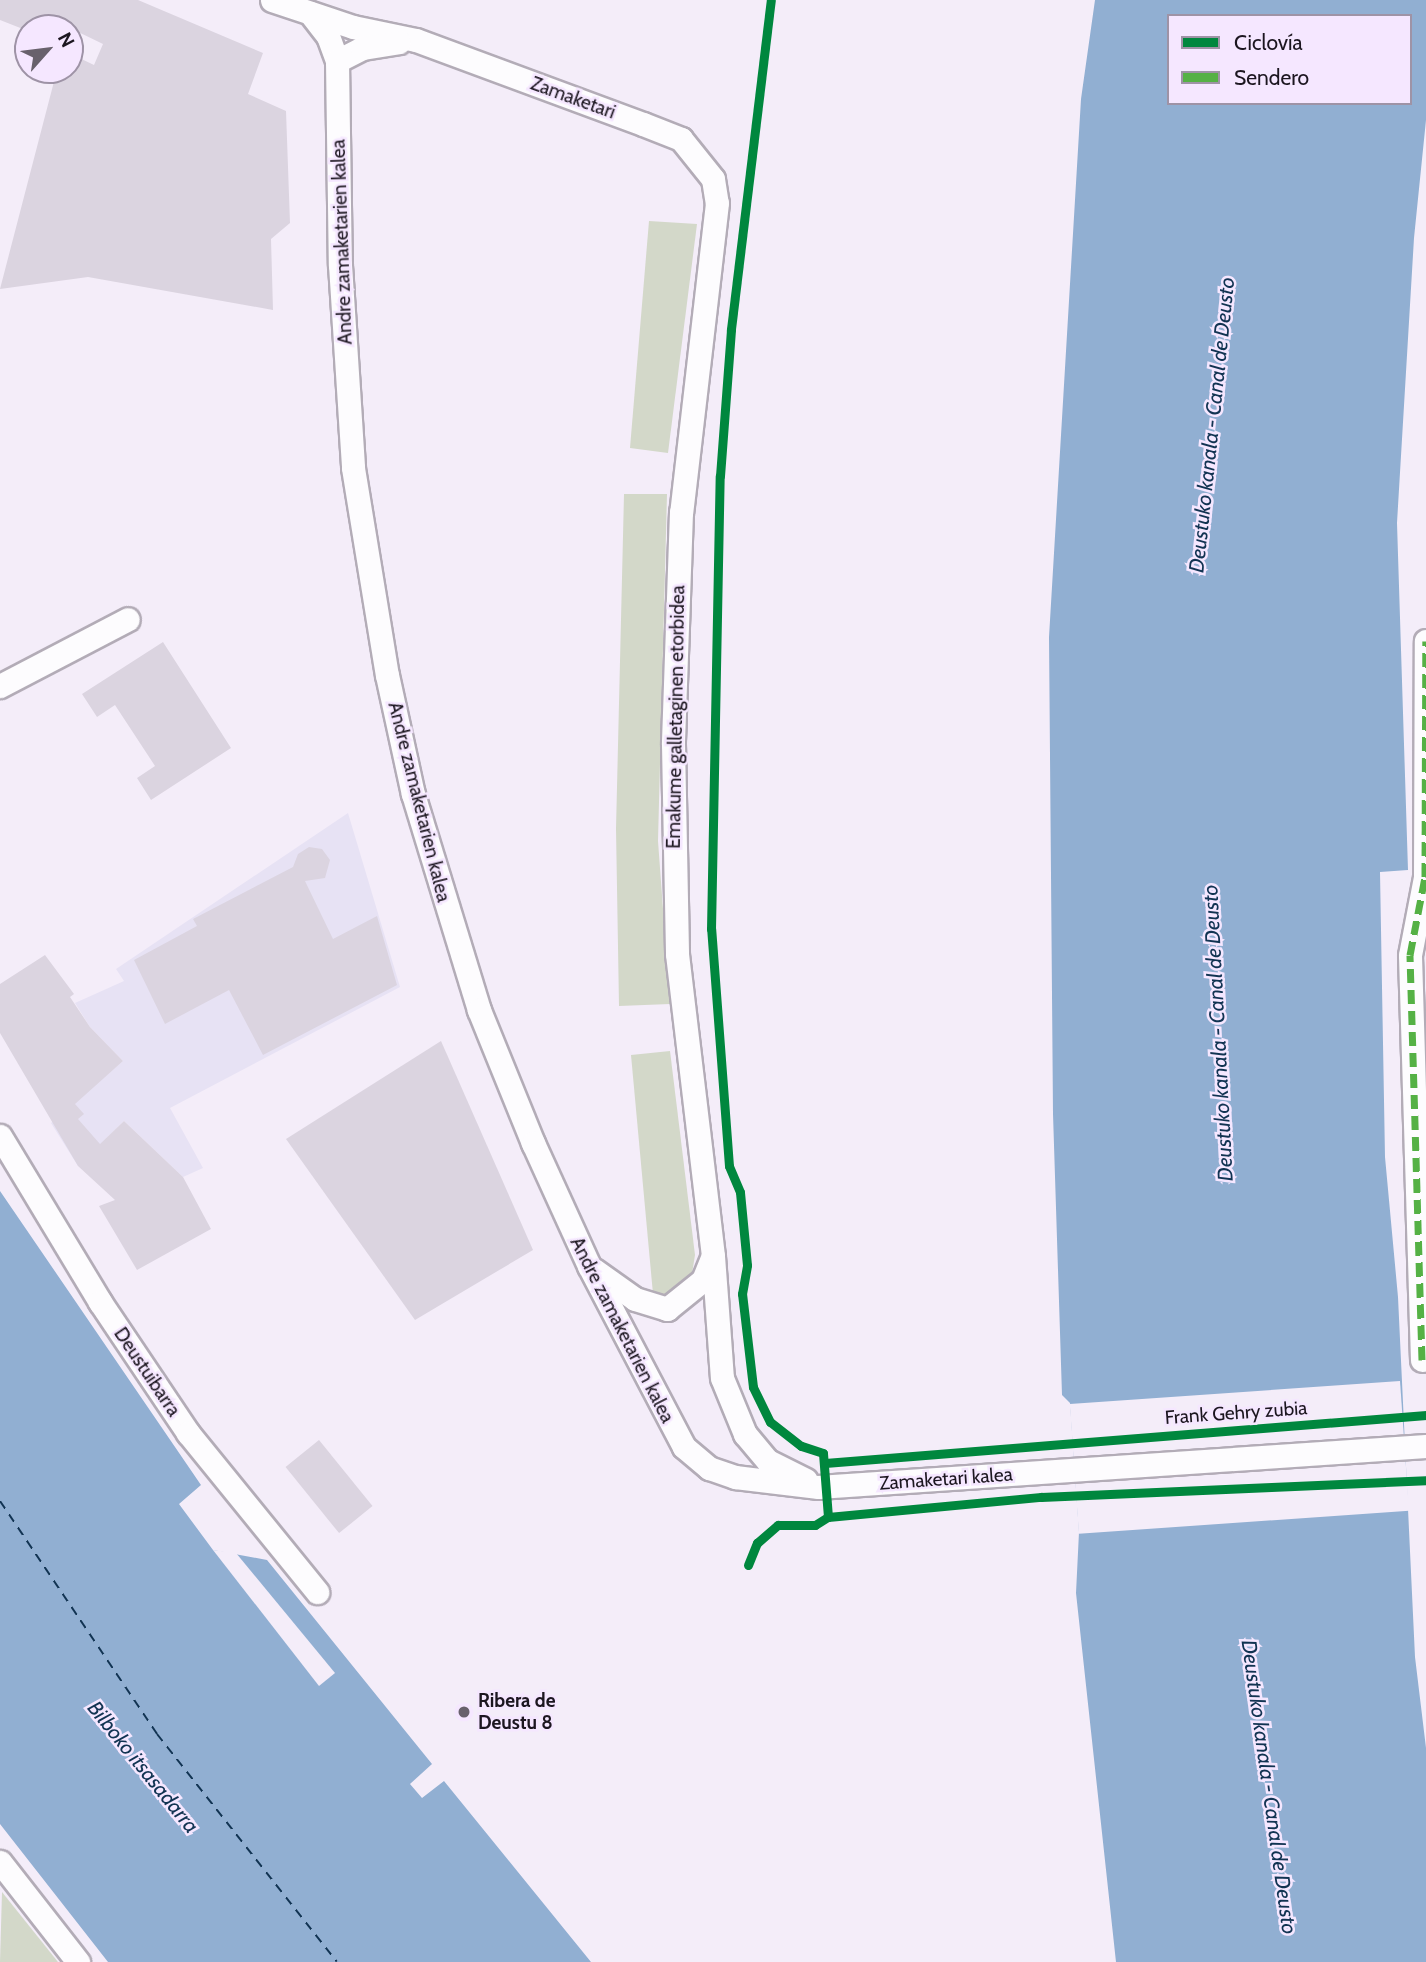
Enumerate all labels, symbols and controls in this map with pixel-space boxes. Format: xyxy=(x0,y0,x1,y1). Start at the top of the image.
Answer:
north arrow xyxy=(14,14,84,84)
legend xyxy=(1167,14,1412,105)
text: N xyxy=(53,29,80,51)
text: Ciclovía xyxy=(1234,30,1303,55)
text: Sendero xyxy=(1234,65,1309,90)
street label: Zamaketari xyxy=(528,72,618,124)
street label: Andre zamaketarien kalea xyxy=(327,139,357,345)
water label: Deustuko kanala - Canal de Deusto xyxy=(1184,276,1240,574)
street label: Emakume galletaginen etorbidea xyxy=(662,585,690,849)
street label: Andre zamaketarien kalea xyxy=(383,700,455,904)
water label: Deustuko kanala - Canal de Deusto xyxy=(1198,884,1238,1182)
street label: Andre zamaketarien kalea xyxy=(565,1233,679,1427)
street label: Deustuibarra xyxy=(109,1323,185,1421)
street label: Frank Gehry zubia xyxy=(1164,1397,1308,1429)
street label: Zamaketari kalea xyxy=(879,1463,1013,1495)
water label: Deustuko kanala - Canal de Deusto xyxy=(1236,1638,1302,1936)
place label: Ribera de Deustu 8 xyxy=(478,1690,555,1734)
water label: Bilboko itsasadarra xyxy=(82,1696,204,1838)
marker: Ribera de Deustu 8 xyxy=(456,1704,472,1720)

